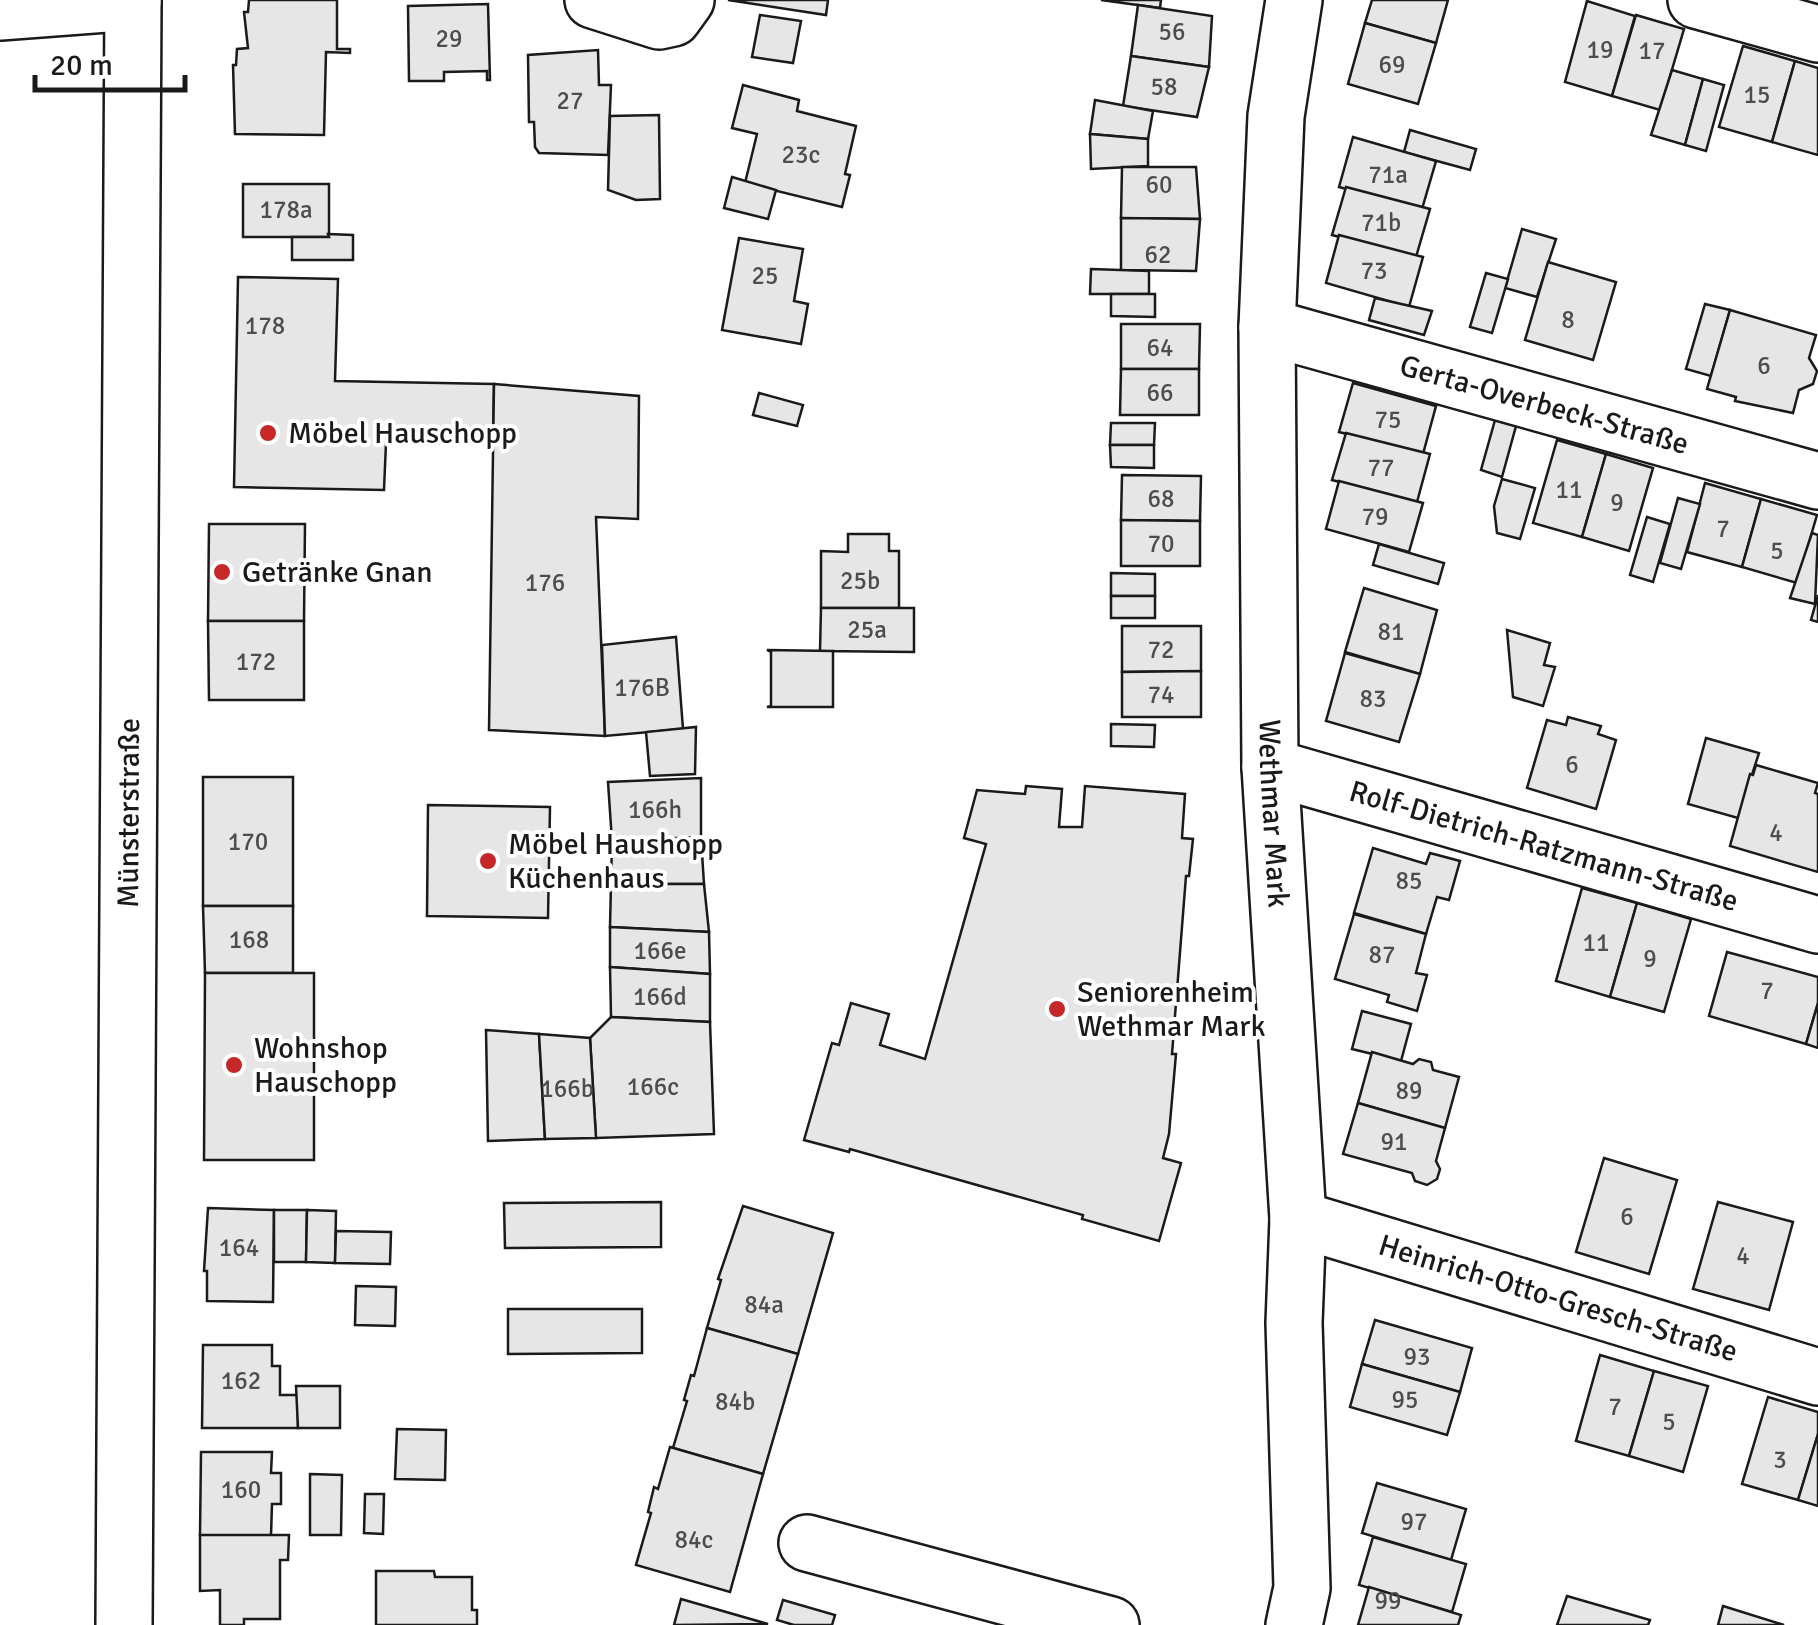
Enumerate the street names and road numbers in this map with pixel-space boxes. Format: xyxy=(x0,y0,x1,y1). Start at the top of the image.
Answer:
street label: Gerta-Overbeck-Straße xyxy=(1396,347,1693,463)
street label: Münsterstraße xyxy=(110,718,148,908)
street label: Wethmar Mark xyxy=(1251,719,1297,909)
street label: Rolf-Dietrich-Ratzmann-Straße xyxy=(1345,773,1742,920)
street label: Heinrich-Otto-Gresch-Straße xyxy=(1374,1227,1742,1370)

